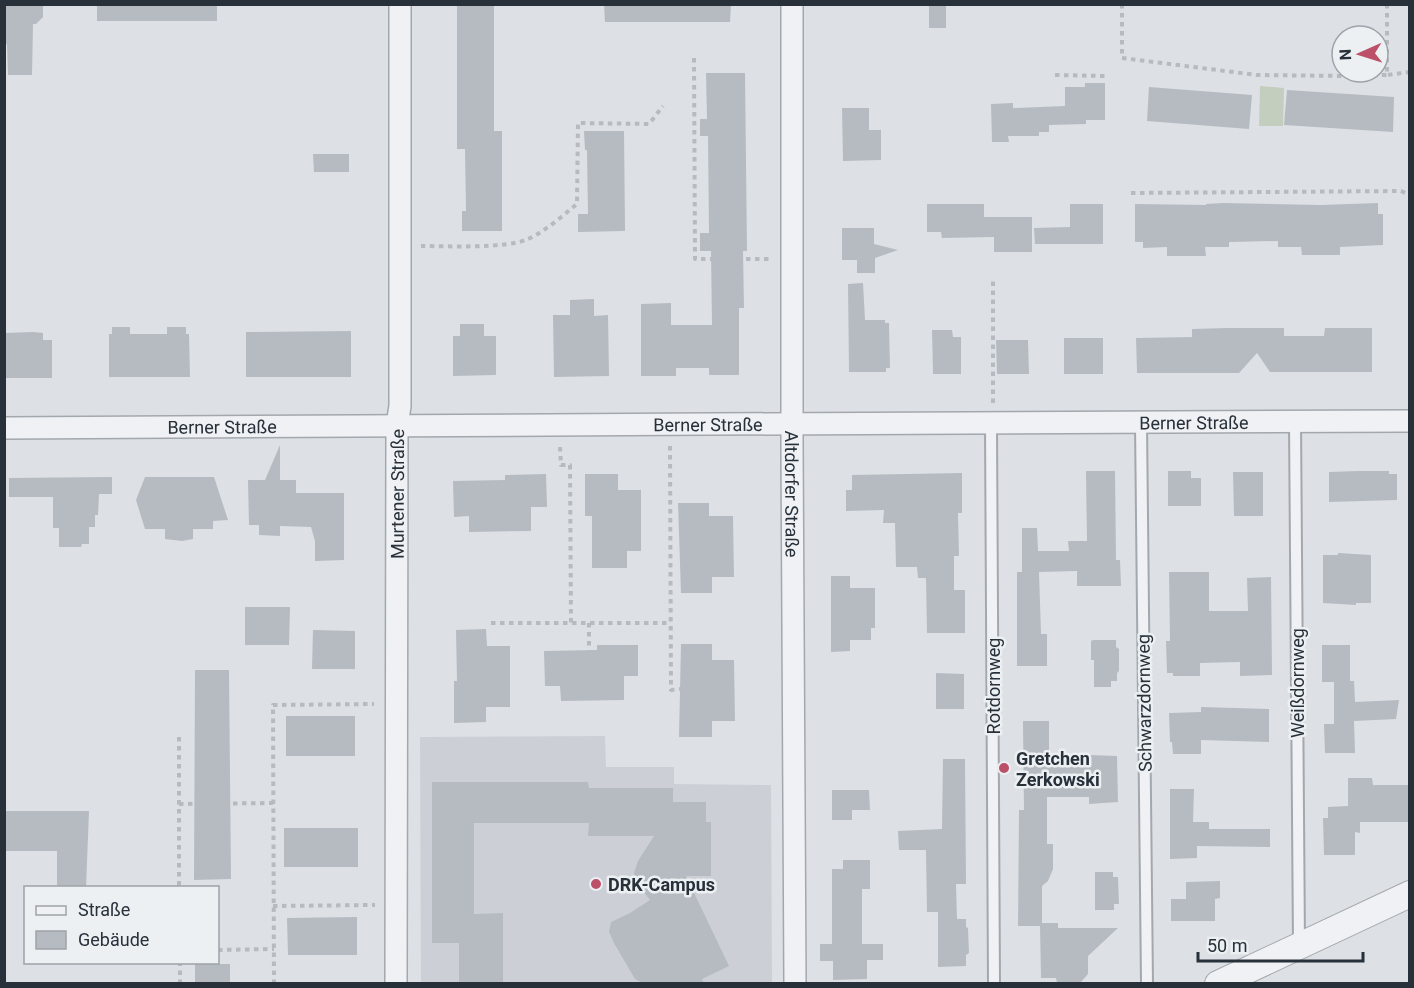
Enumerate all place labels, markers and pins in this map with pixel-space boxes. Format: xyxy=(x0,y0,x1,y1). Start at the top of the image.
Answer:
place label: Gretchen Zerkowski xyxy=(1016,748,1100,790)
marker: Gretchen Zerkowski xyxy=(997,761,1011,775)
place label: DRK-Campus xyxy=(608,874,715,895)
marker: DRK-Campus xyxy=(589,877,603,891)

